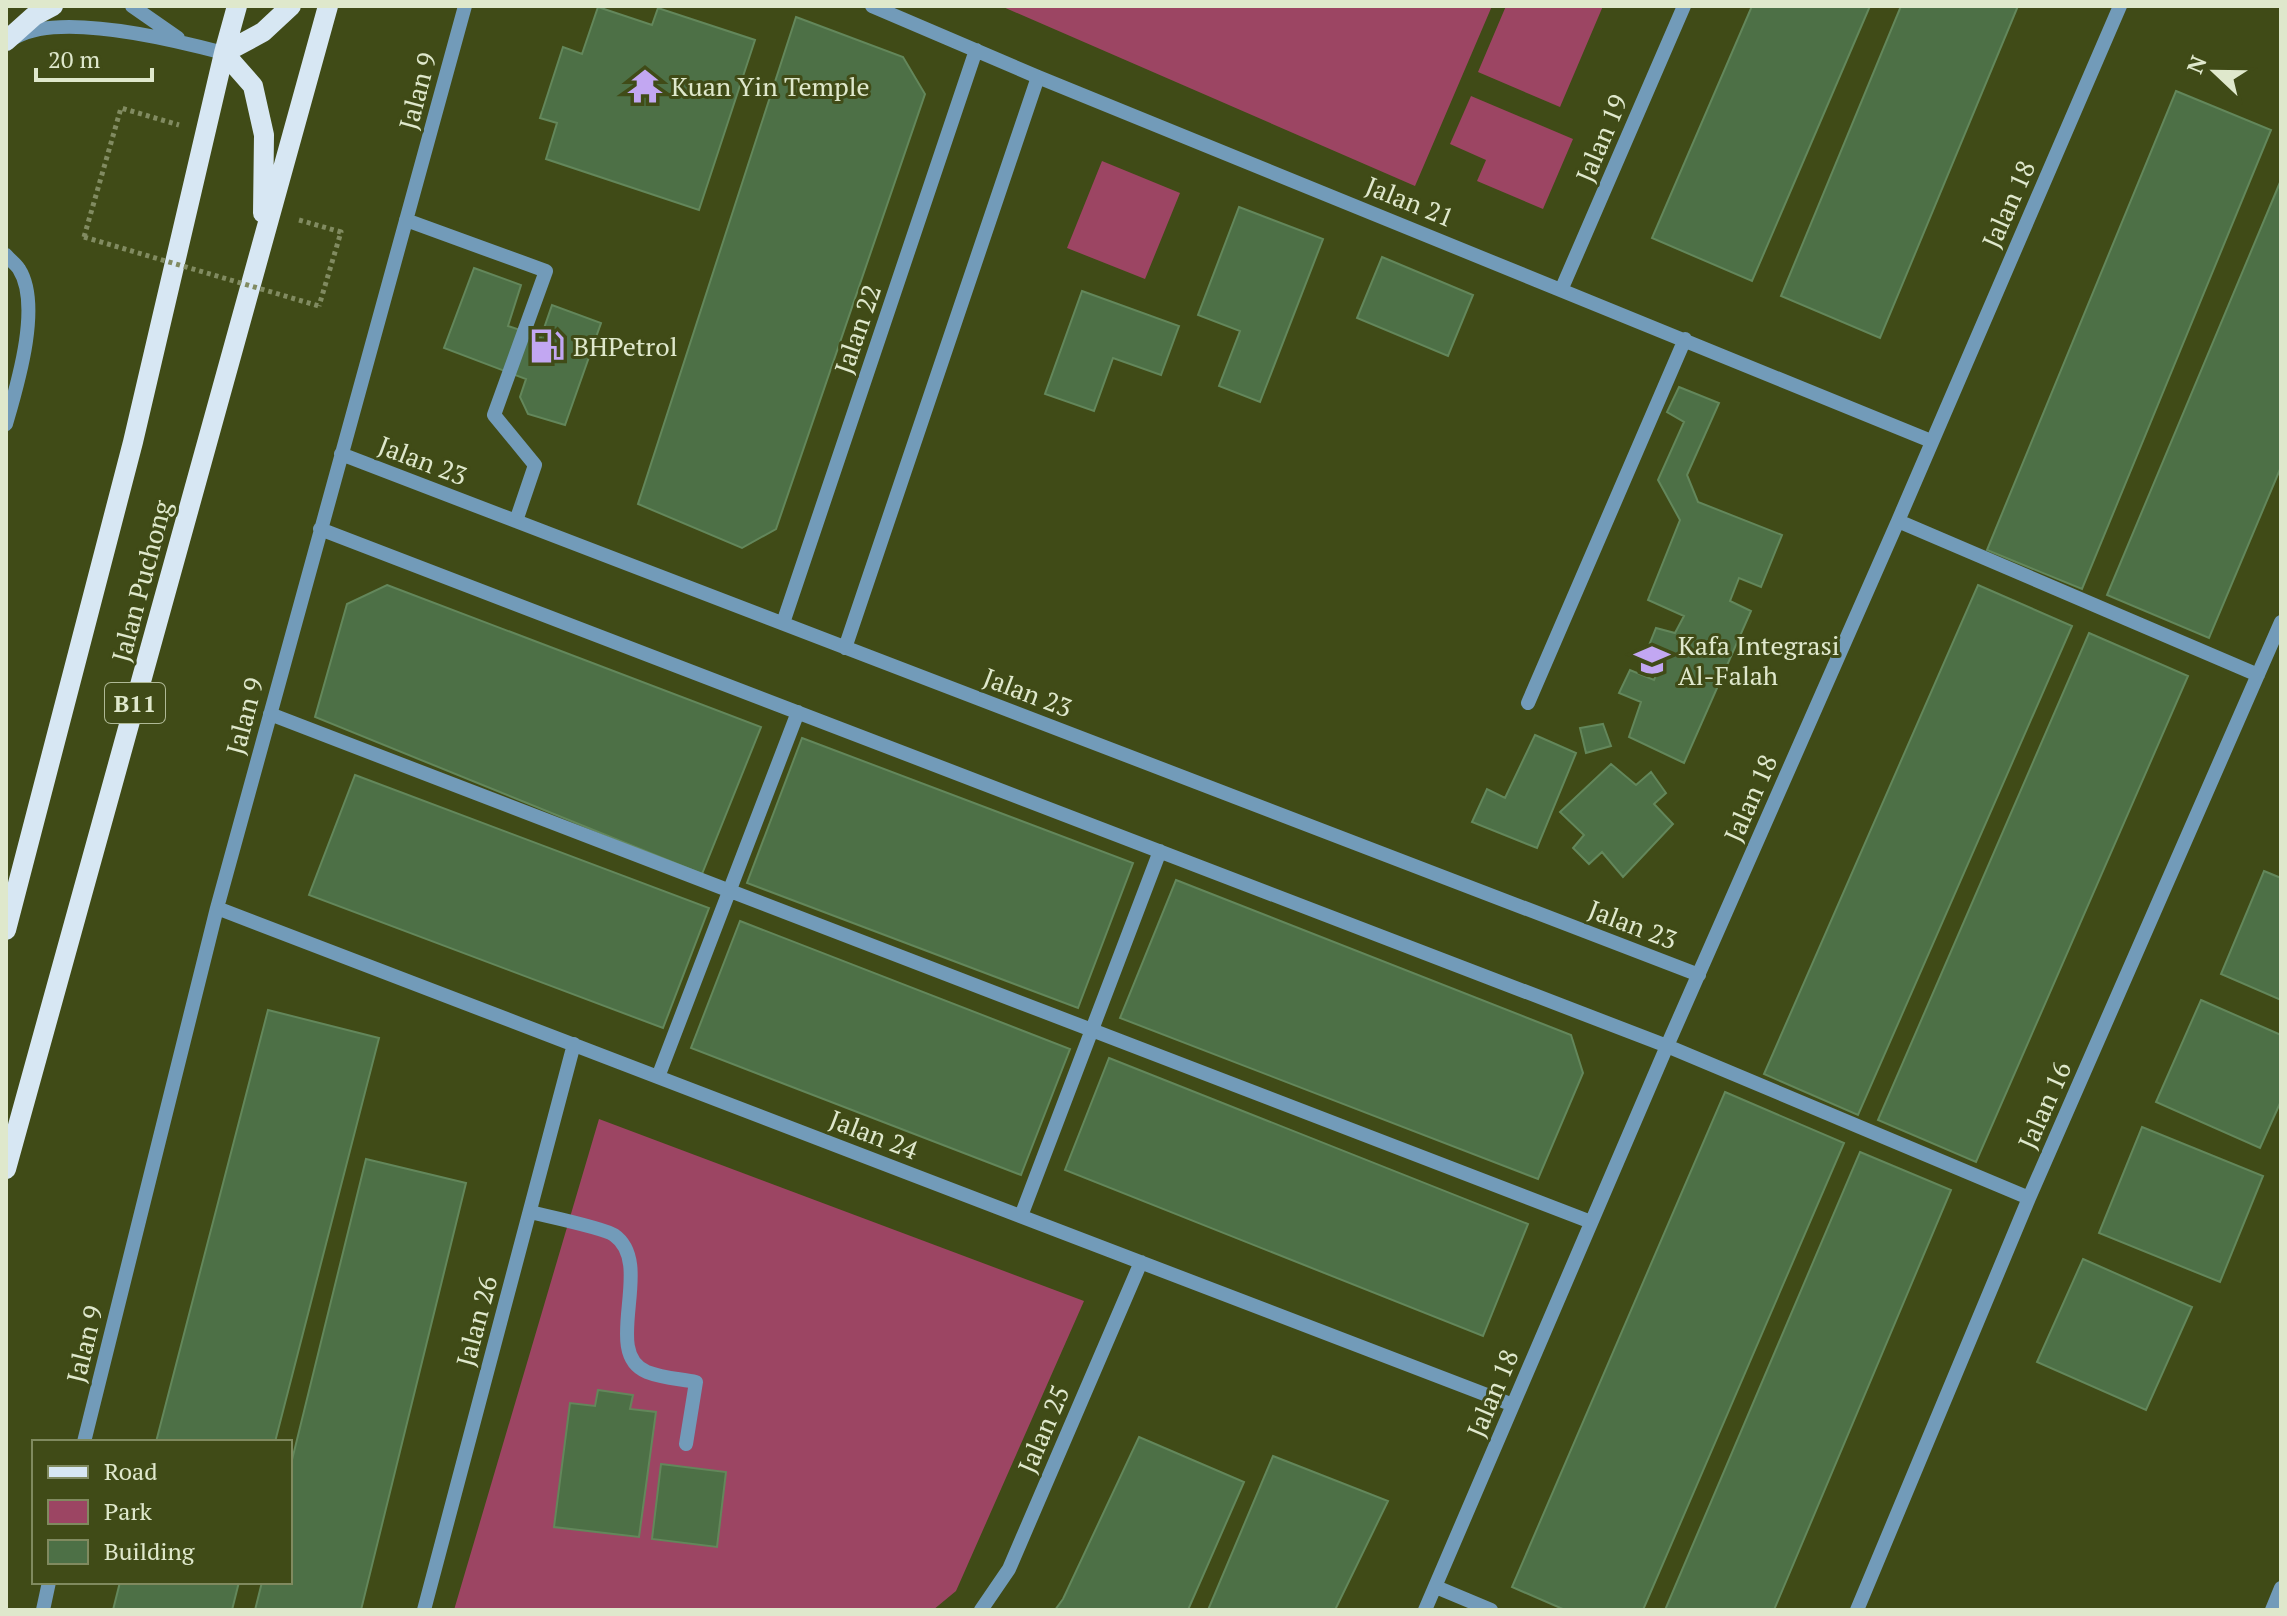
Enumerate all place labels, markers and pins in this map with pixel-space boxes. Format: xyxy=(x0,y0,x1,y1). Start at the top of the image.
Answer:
temple icon: Kuan Yin Temple xyxy=(626,67,664,105)
place label: Kuan Yin Temple xyxy=(671,69,870,103)
fuel station icon: BHPetrol xyxy=(528,327,566,365)
place label: BHPetrol xyxy=(573,329,678,363)
place label: Kafa Integrasi Al-Falah xyxy=(1678,628,1839,692)
school or university icon: Kafa Integrasi Al-Falah xyxy=(1633,641,1671,679)

